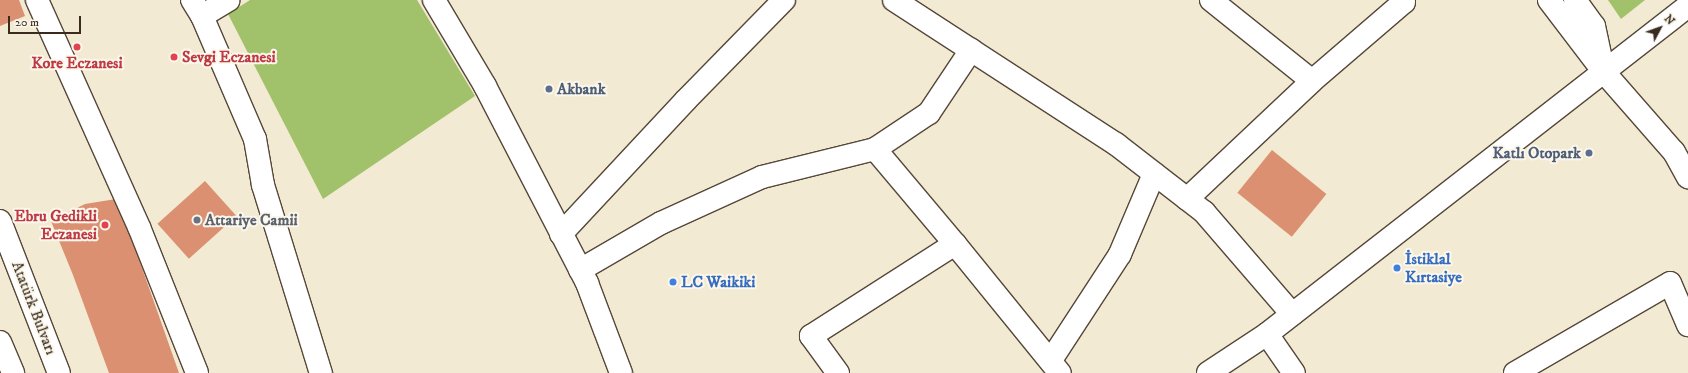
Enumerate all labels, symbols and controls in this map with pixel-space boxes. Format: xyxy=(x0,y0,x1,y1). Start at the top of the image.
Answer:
scale bar xyxy=(10,8,83,34)
north arrow xyxy=(1640,8,1680,48)
text: N xyxy=(1661,12,1677,28)
text: 20 m xyxy=(15,15,39,30)
marker: Kore Eczanesi xyxy=(72,42,82,52)
place label: Sevgi Eczanesi xyxy=(182,47,276,67)
marker: Sevgi Eczanesi xyxy=(169,52,179,62)
place label: Kore Eczanesi xyxy=(31,53,123,73)
place label: Akbank xyxy=(557,79,606,99)
marker: Akbank xyxy=(544,84,554,94)
place label: Katlı Otopark xyxy=(1493,143,1581,163)
marker: Katlı Otopark xyxy=(1584,148,1594,158)
place label: Ebru Gedikli Eczanesi xyxy=(14,206,97,244)
place label: Attariye Camii xyxy=(205,210,298,230)
marker: Attariye Camii xyxy=(192,215,202,225)
marker: Ebru Gedikli Eczanesi xyxy=(100,220,110,230)
place label: İstiklal Kırtasiye xyxy=(1405,249,1462,287)
street label: Atatürk Bulvarı xyxy=(7,259,61,357)
marker: İstiklal Kırtasiye xyxy=(1392,263,1402,273)
place label: LC Waikiki xyxy=(681,272,755,292)
marker: LC Waikiki xyxy=(668,277,678,287)

